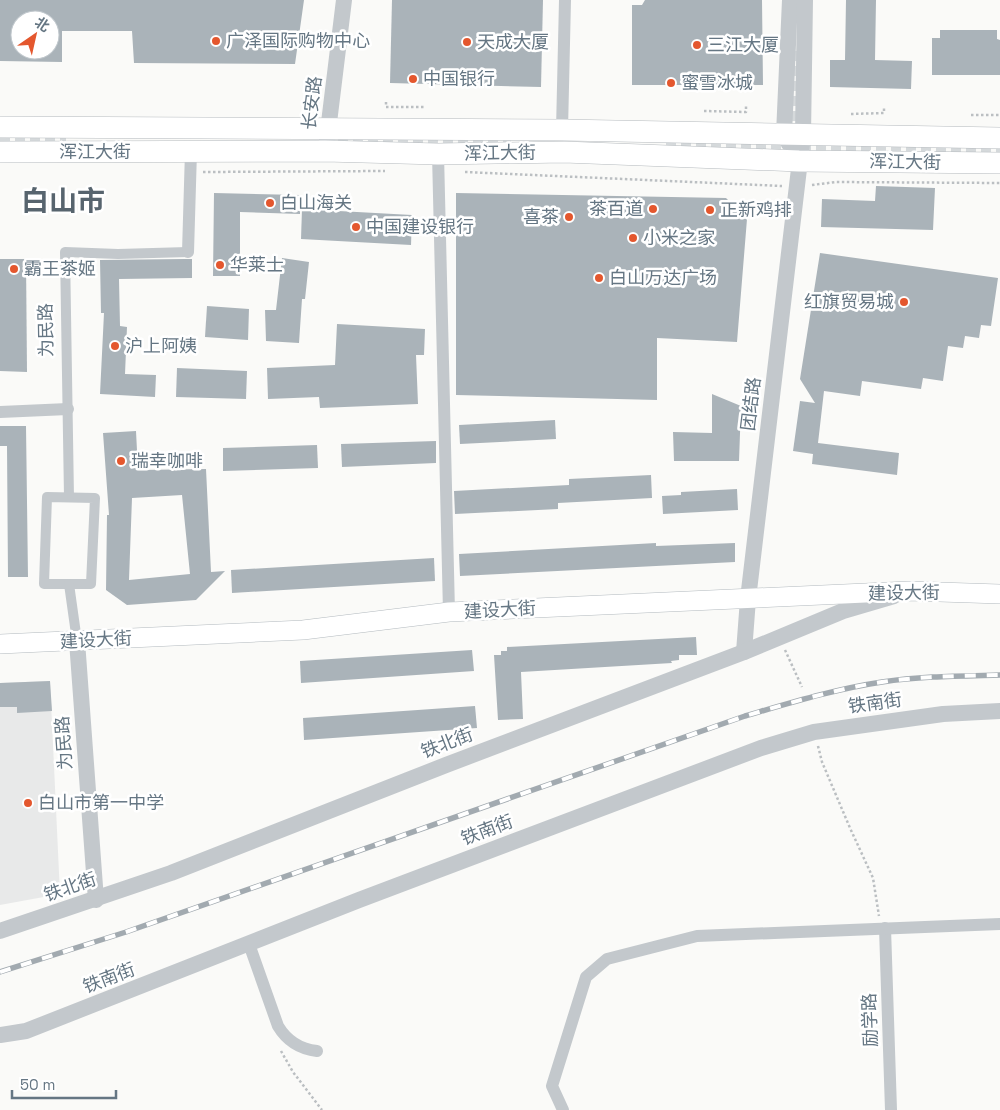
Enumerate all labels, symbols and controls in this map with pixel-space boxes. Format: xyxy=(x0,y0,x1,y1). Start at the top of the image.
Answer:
north arrow xyxy=(10,10,60,60)
text: 北 xyxy=(31,13,53,36)
place label: 广泽国际购物中心 xyxy=(226,29,370,52)
place label: 天成大厦 xyxy=(477,30,549,53)
place label: 三江大厦 xyxy=(707,33,779,56)
marker: 广泽国际购物中心 xyxy=(210,35,222,47)
marker: 天成大厦 xyxy=(461,36,473,48)
marker: 三江大厦 xyxy=(691,39,703,51)
place label: 中国银行 xyxy=(423,67,495,90)
place label: 蜜雪冰城 xyxy=(681,71,753,94)
marker: 中国银行 xyxy=(407,73,419,85)
street label: 长安路 xyxy=(297,75,326,131)
marker: 蜜雪冰城 xyxy=(665,77,677,89)
street label: 浑江大街 xyxy=(59,140,131,163)
street label: 浑江大街 xyxy=(464,140,536,165)
street label: 浑江大街 xyxy=(869,149,941,174)
district label: 白山市 xyxy=(21,183,105,219)
place label: 白山海关 xyxy=(280,191,352,214)
marker: 白山海关 xyxy=(264,197,276,209)
place label: 茶百道 xyxy=(589,197,643,220)
place label: 正新鸡排 xyxy=(720,198,792,221)
marker: 茶百道 xyxy=(647,203,659,215)
marker: 正新鸡排 xyxy=(704,204,716,216)
place label: 喜茶 xyxy=(523,205,559,228)
marker: 喜茶 xyxy=(563,211,575,223)
place label: 中国建设银行 xyxy=(366,215,474,238)
marker: 中国建设银行 xyxy=(350,221,362,233)
place label: 小米之家 xyxy=(643,226,715,249)
marker: 小米之家 xyxy=(627,232,639,244)
place label: 华莱士 xyxy=(230,253,284,276)
place label: 霸王茶姬 xyxy=(24,257,96,280)
marker: 华莱士 xyxy=(214,259,226,271)
marker: 霸王茶姬 xyxy=(8,263,20,275)
place label: 白山万达广场 xyxy=(609,266,717,289)
marker: 白山万达广场 xyxy=(593,272,605,284)
place label: 红旗贸易城 xyxy=(804,290,894,313)
marker: 红旗贸易城 xyxy=(898,296,910,308)
street label: 为民路 xyxy=(34,303,57,357)
place label: 沪上阿姨 xyxy=(125,334,197,357)
marker: 沪上阿姨 xyxy=(109,340,121,352)
street label: 团结路 xyxy=(736,376,765,432)
place label: 瑞幸咖啡 xyxy=(131,449,203,472)
marker: 瑞幸咖啡 xyxy=(115,455,127,467)
street label: 建设大街 xyxy=(868,580,940,605)
street label: 建设大街 xyxy=(463,596,537,623)
street label: 建设大街 xyxy=(59,626,133,653)
street label: 铁南街 xyxy=(847,687,903,718)
street label: 为民路 xyxy=(50,715,77,771)
street label: 铁北街 xyxy=(417,722,476,763)
place label: 白山市第一中学 xyxy=(38,791,164,814)
marker: 白山市第一中学 xyxy=(22,797,34,809)
street label: 铁南街 xyxy=(457,809,516,850)
street label: 铁北街 xyxy=(41,867,99,906)
street label: 铁南街 xyxy=(79,957,138,998)
street label: 励学路 xyxy=(857,993,882,1047)
scale bar xyxy=(12,1068,116,1100)
text: 50 m xyxy=(20,1075,55,1094)

